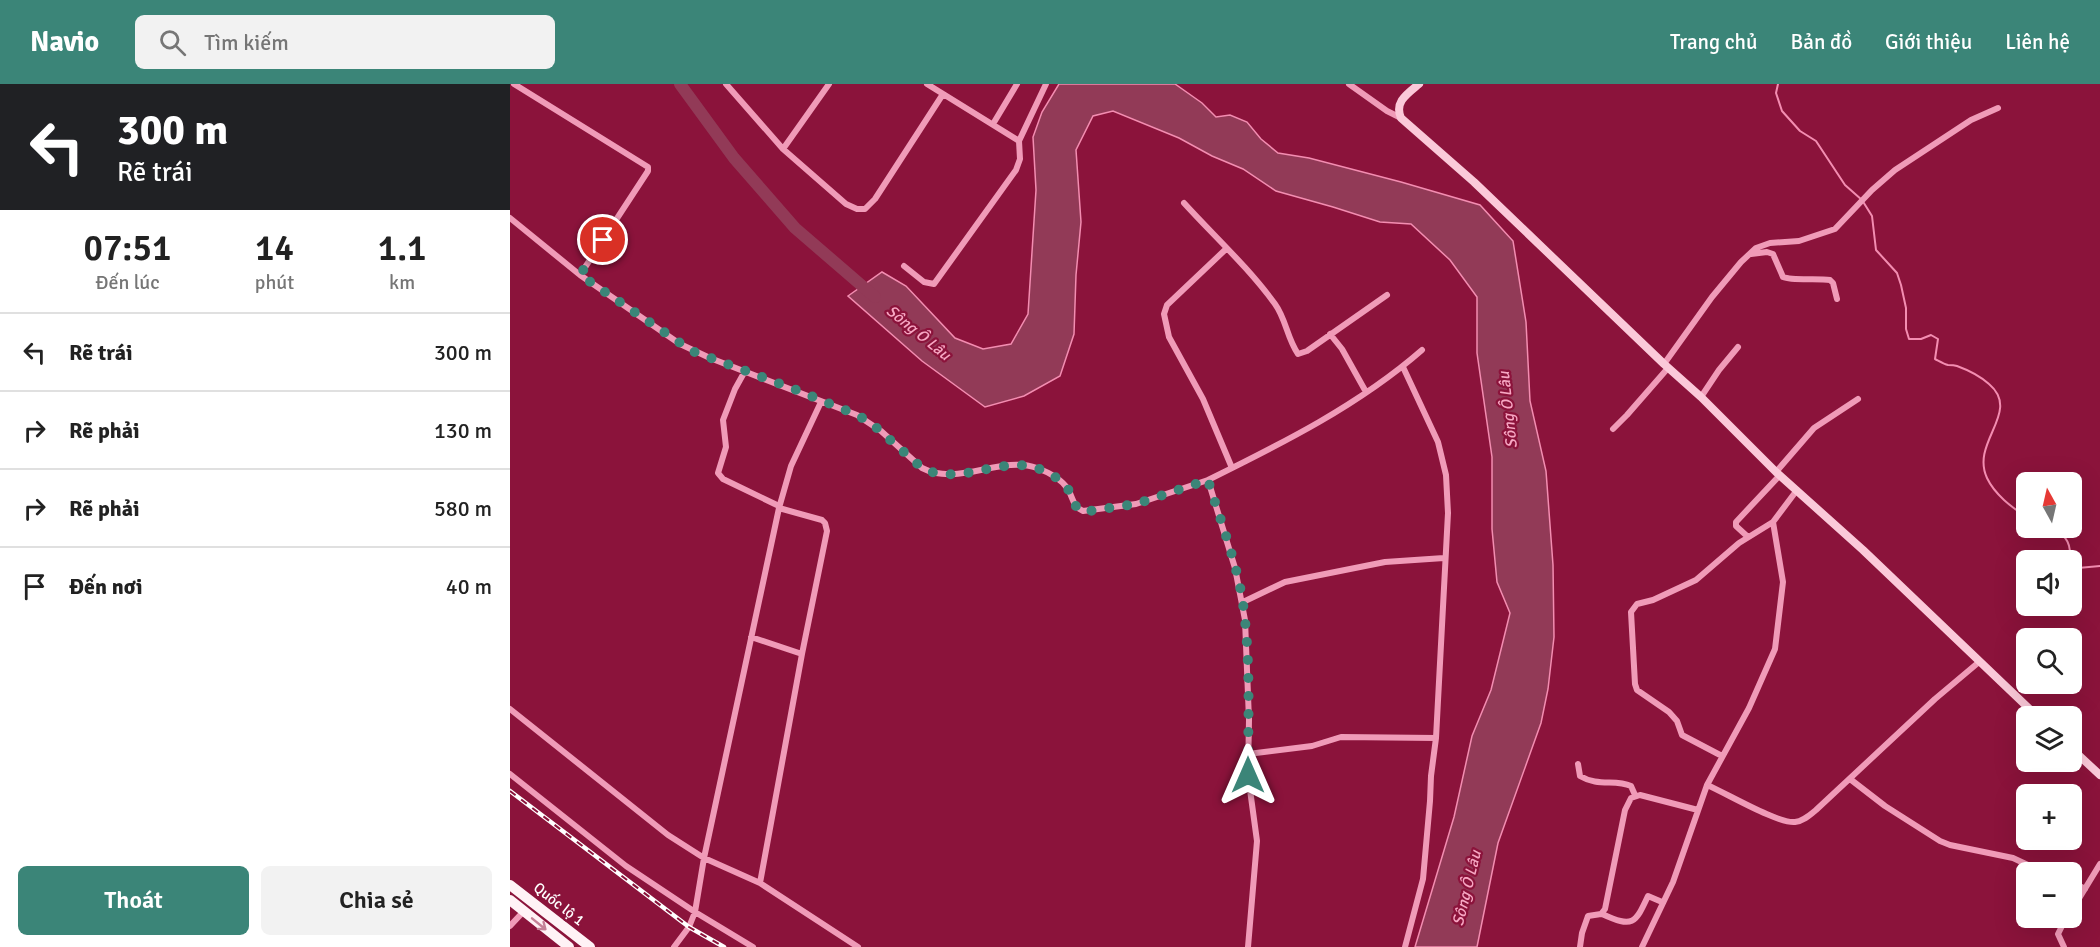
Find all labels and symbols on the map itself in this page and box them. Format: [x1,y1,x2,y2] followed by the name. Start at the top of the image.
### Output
[577,214,628,265] pin
[882,301,956,366] water label: Sông Ô Lâu
[1494,369,1522,449] water label: Sông Ô Lâu
[2016,472,2082,538] north arrow
[1216,743,1280,807] position arrow
[1448,847,1486,928] water label: Sông Ô Lâu
[530,879,588,929] street label: Quốc lộ 1
[531,917,547,930] one-way arrow

